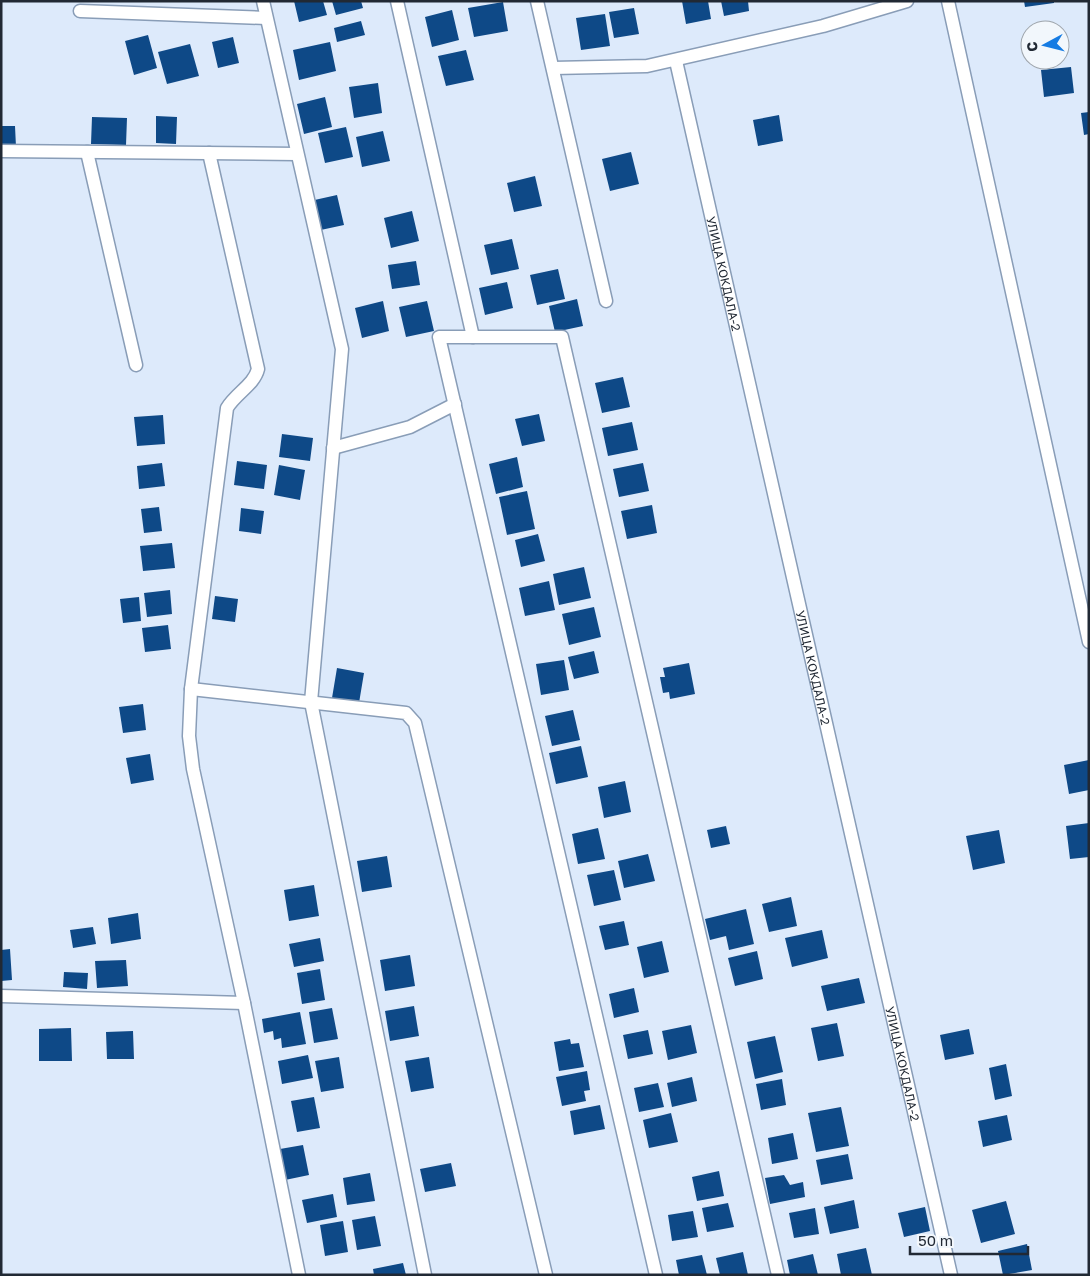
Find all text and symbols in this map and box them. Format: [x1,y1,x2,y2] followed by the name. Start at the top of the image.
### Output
[1020,20,1070,70] north arrow
[1023,41,1041,53] text: С
[704,215,744,332] street label: УЛИЦА КОКДАЛА-2
[793,609,834,726] street label: УЛИЦА КОКДАЛА-2
[883,1005,923,1122] street label: УЛИЦА КОКДАЛА-2
[910,1224,1028,1256] scale bar
[918,1231,953,1249] text: 50 m

